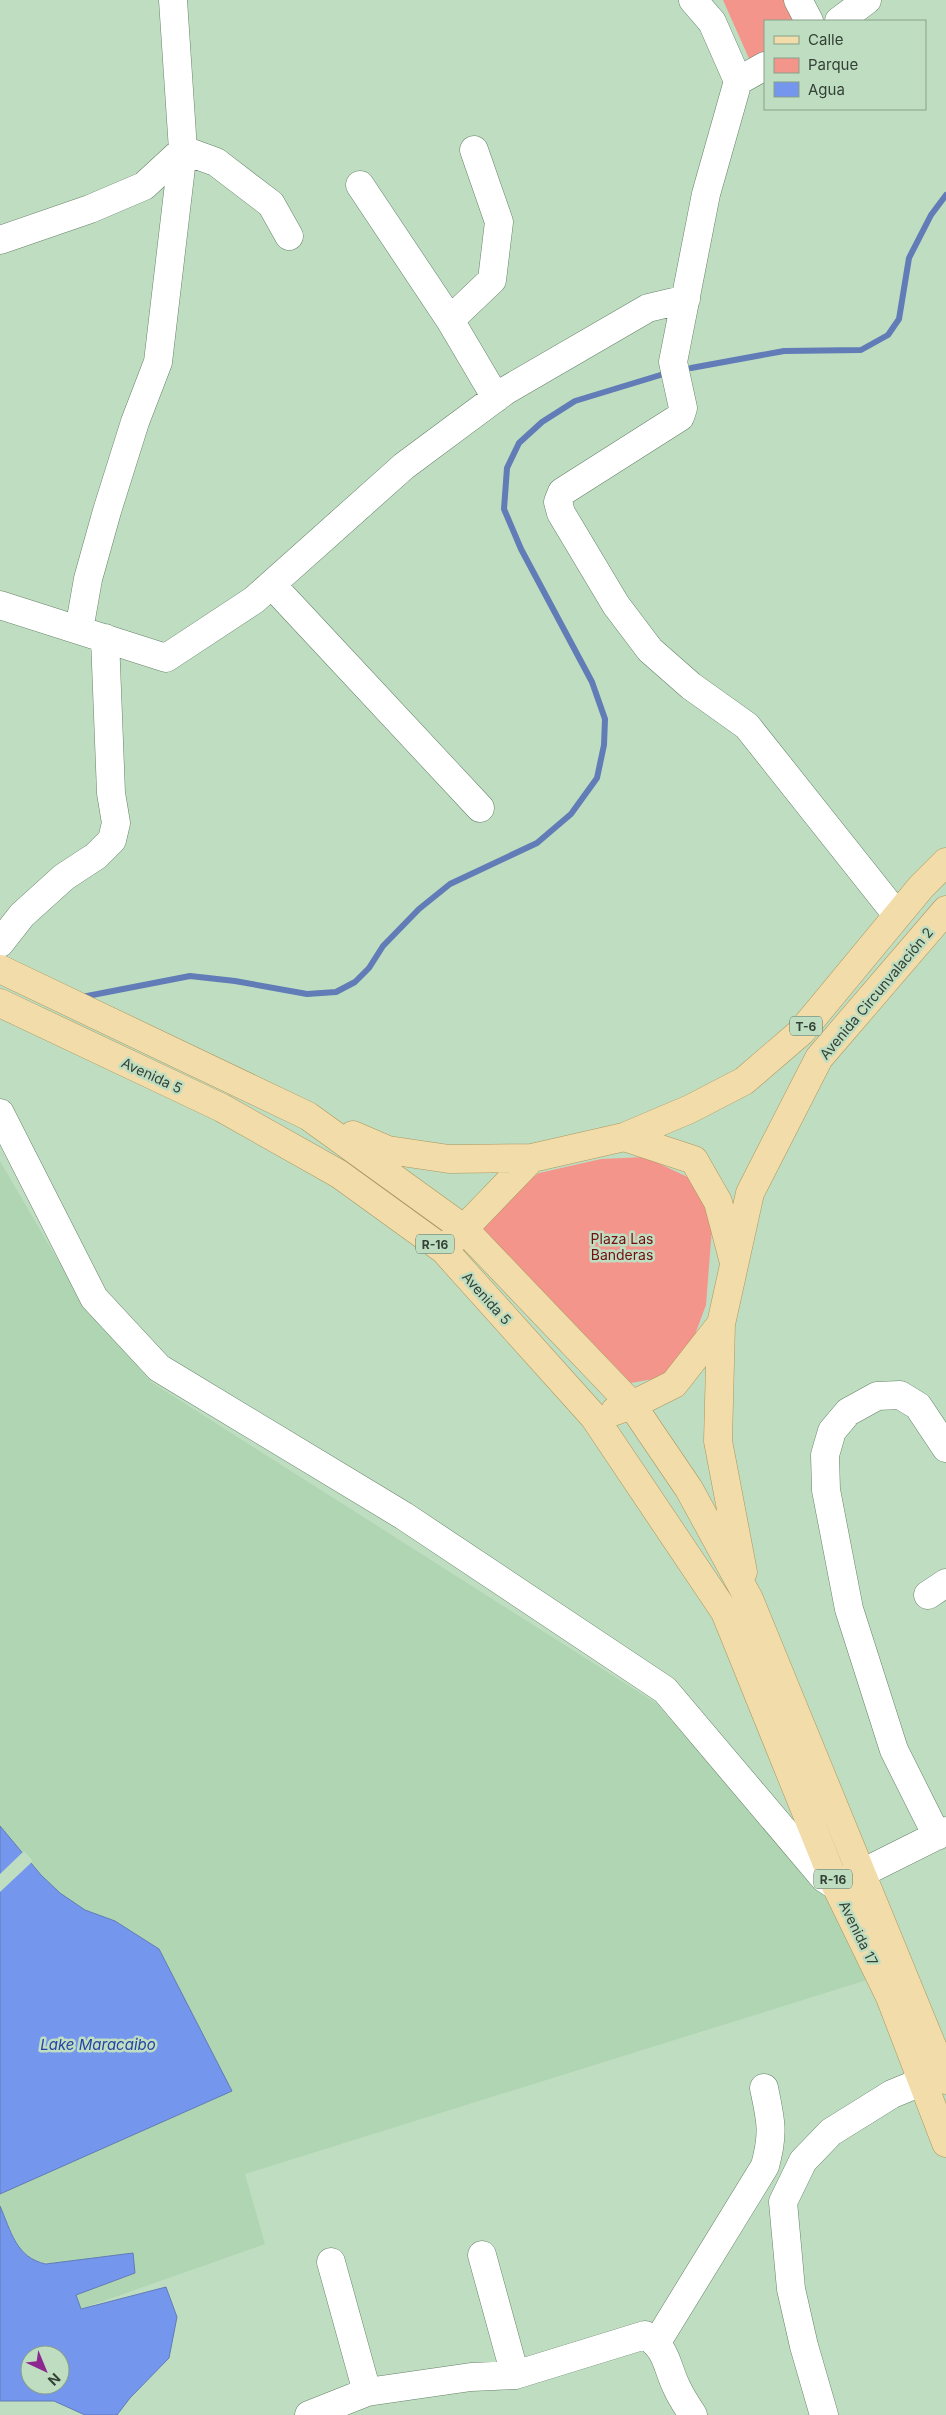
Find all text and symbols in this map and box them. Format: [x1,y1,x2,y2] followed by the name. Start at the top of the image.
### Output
[764,20,926,110] legend
[808,30,843,49] text: Calle
[808,55,858,74] text: Parque
[808,80,845,99] text: Agua
[816,924,936,1062] street label: Avenida Circunvalación 2
[790,1016,822,1036] road number: T-6
[119,1054,185,1096] street label: Avenida 5
[591,1230,653,1263] park label: Plaza Las Banderas
[416,1234,454,1254] road number: R-16
[459,1268,515,1328] street label: Avenida 5
[814,1870,852,1888] road number: R-16
[836,1898,882,1968] street label: Avenida 17
[40,2035,156,2054] water label: Lake Maracaibo
[20,2345,70,2395] north arrow
[45,2370,64,2390] text: N

